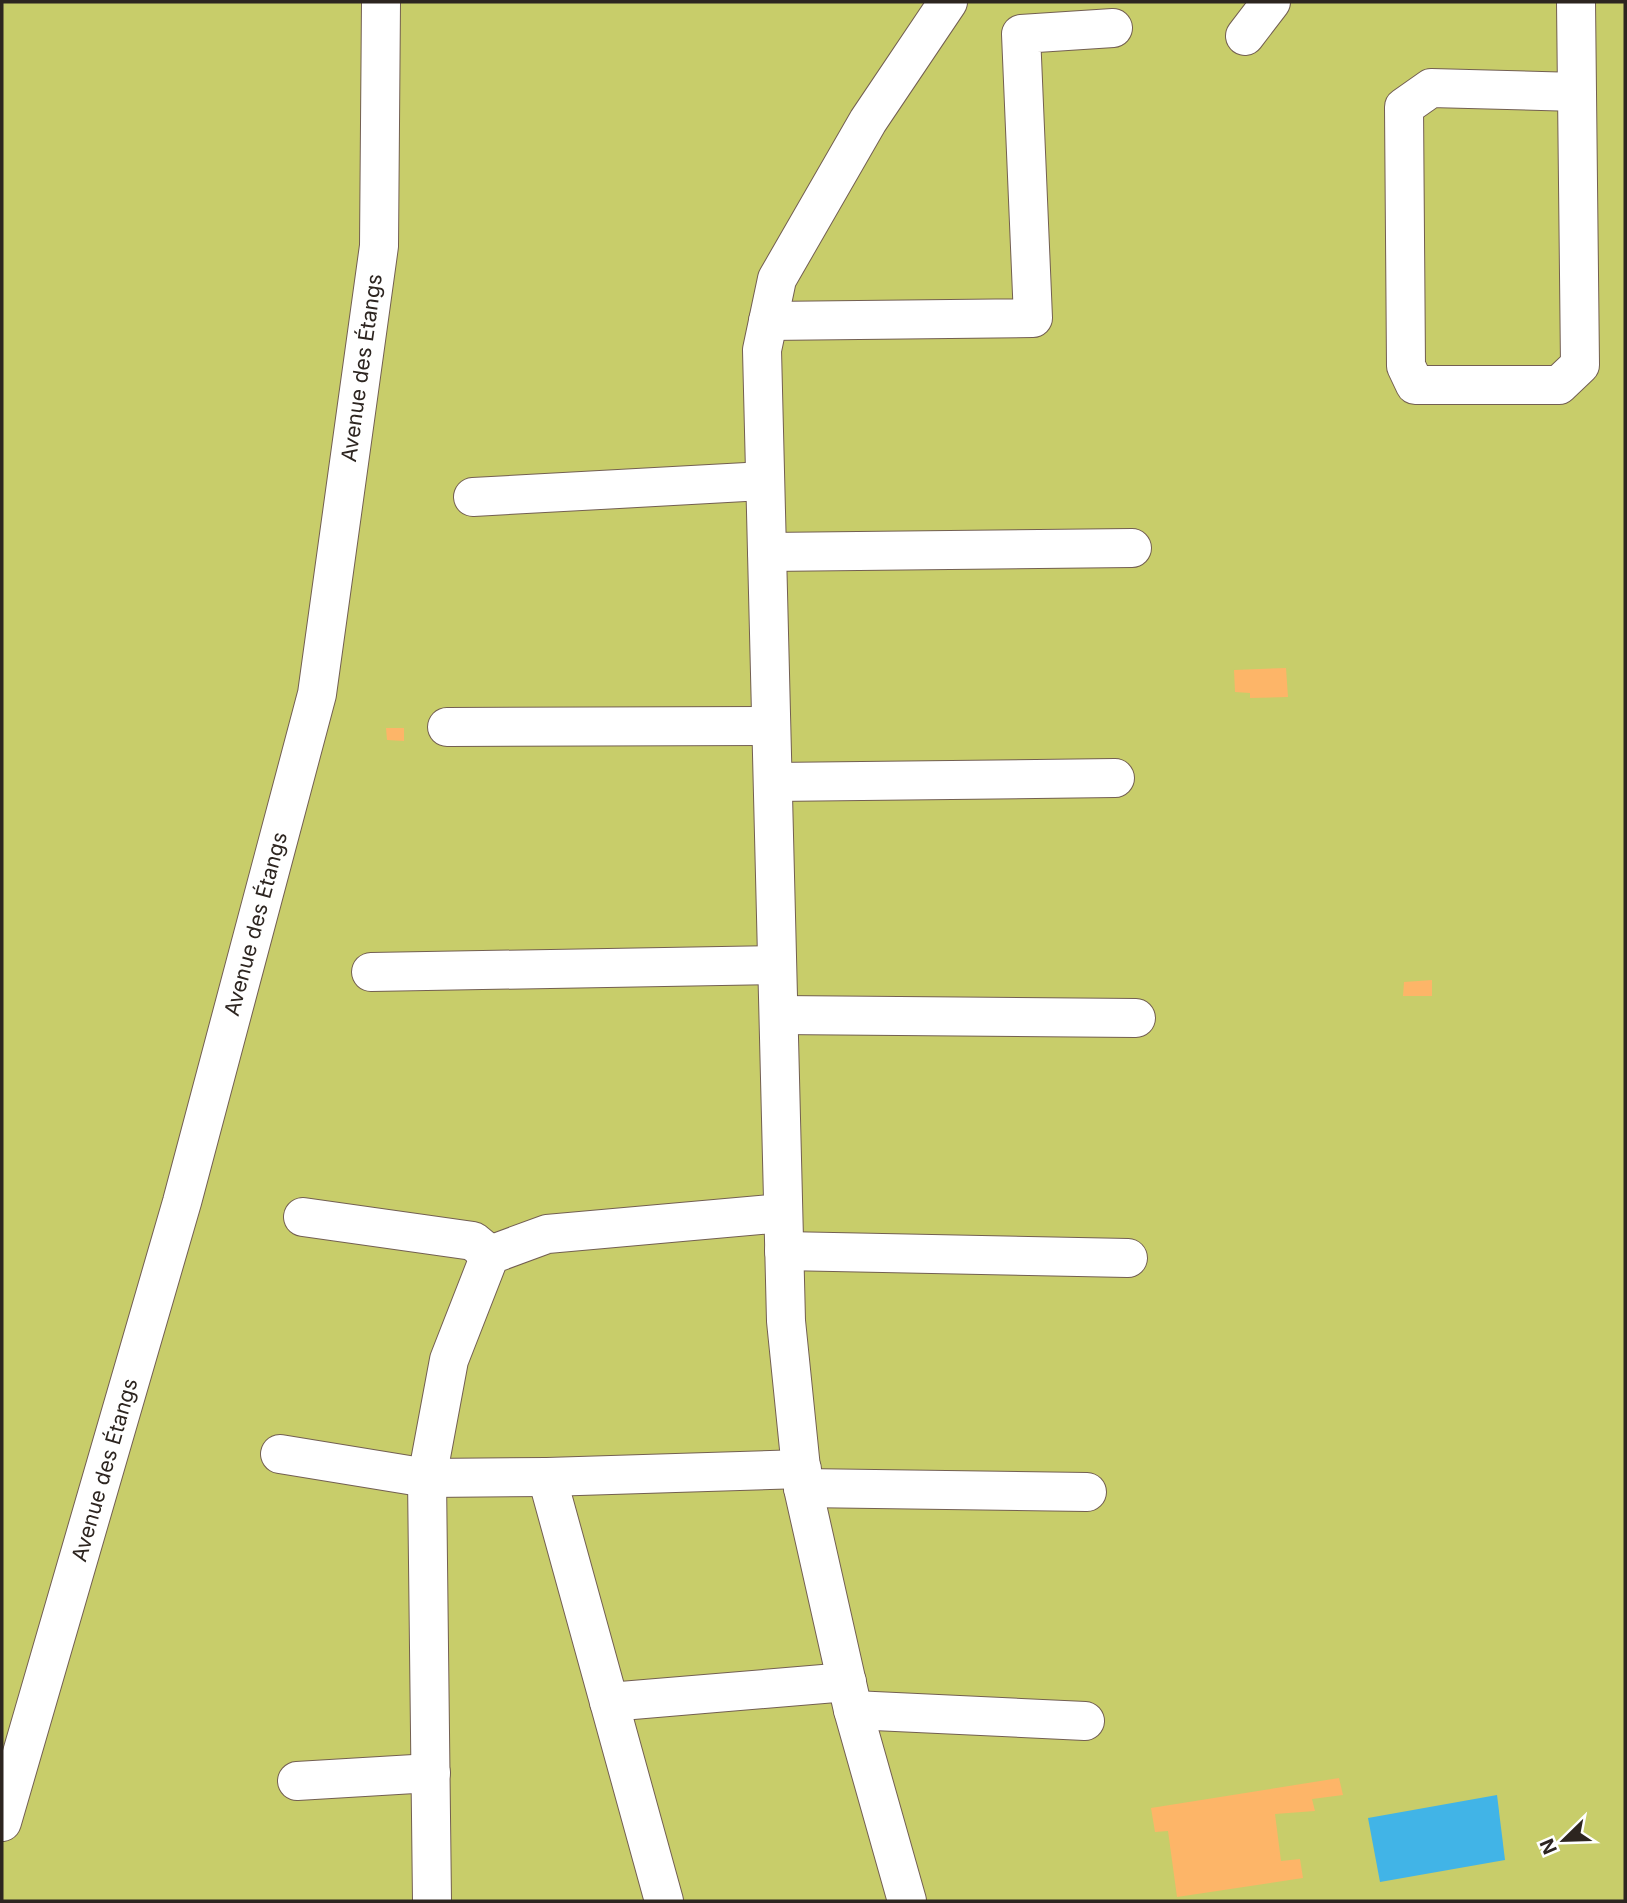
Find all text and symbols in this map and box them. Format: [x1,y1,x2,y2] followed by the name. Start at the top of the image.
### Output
[335,272,387,464] street label: Avenue des Étangs
[218,829,292,1019] street label: Avenue des Étangs
[65,1375,143,1564] street label: Avenue des Étangs
[1529,1805,1599,1875] north arrow
[1535,1835,1562,1858] text: N

